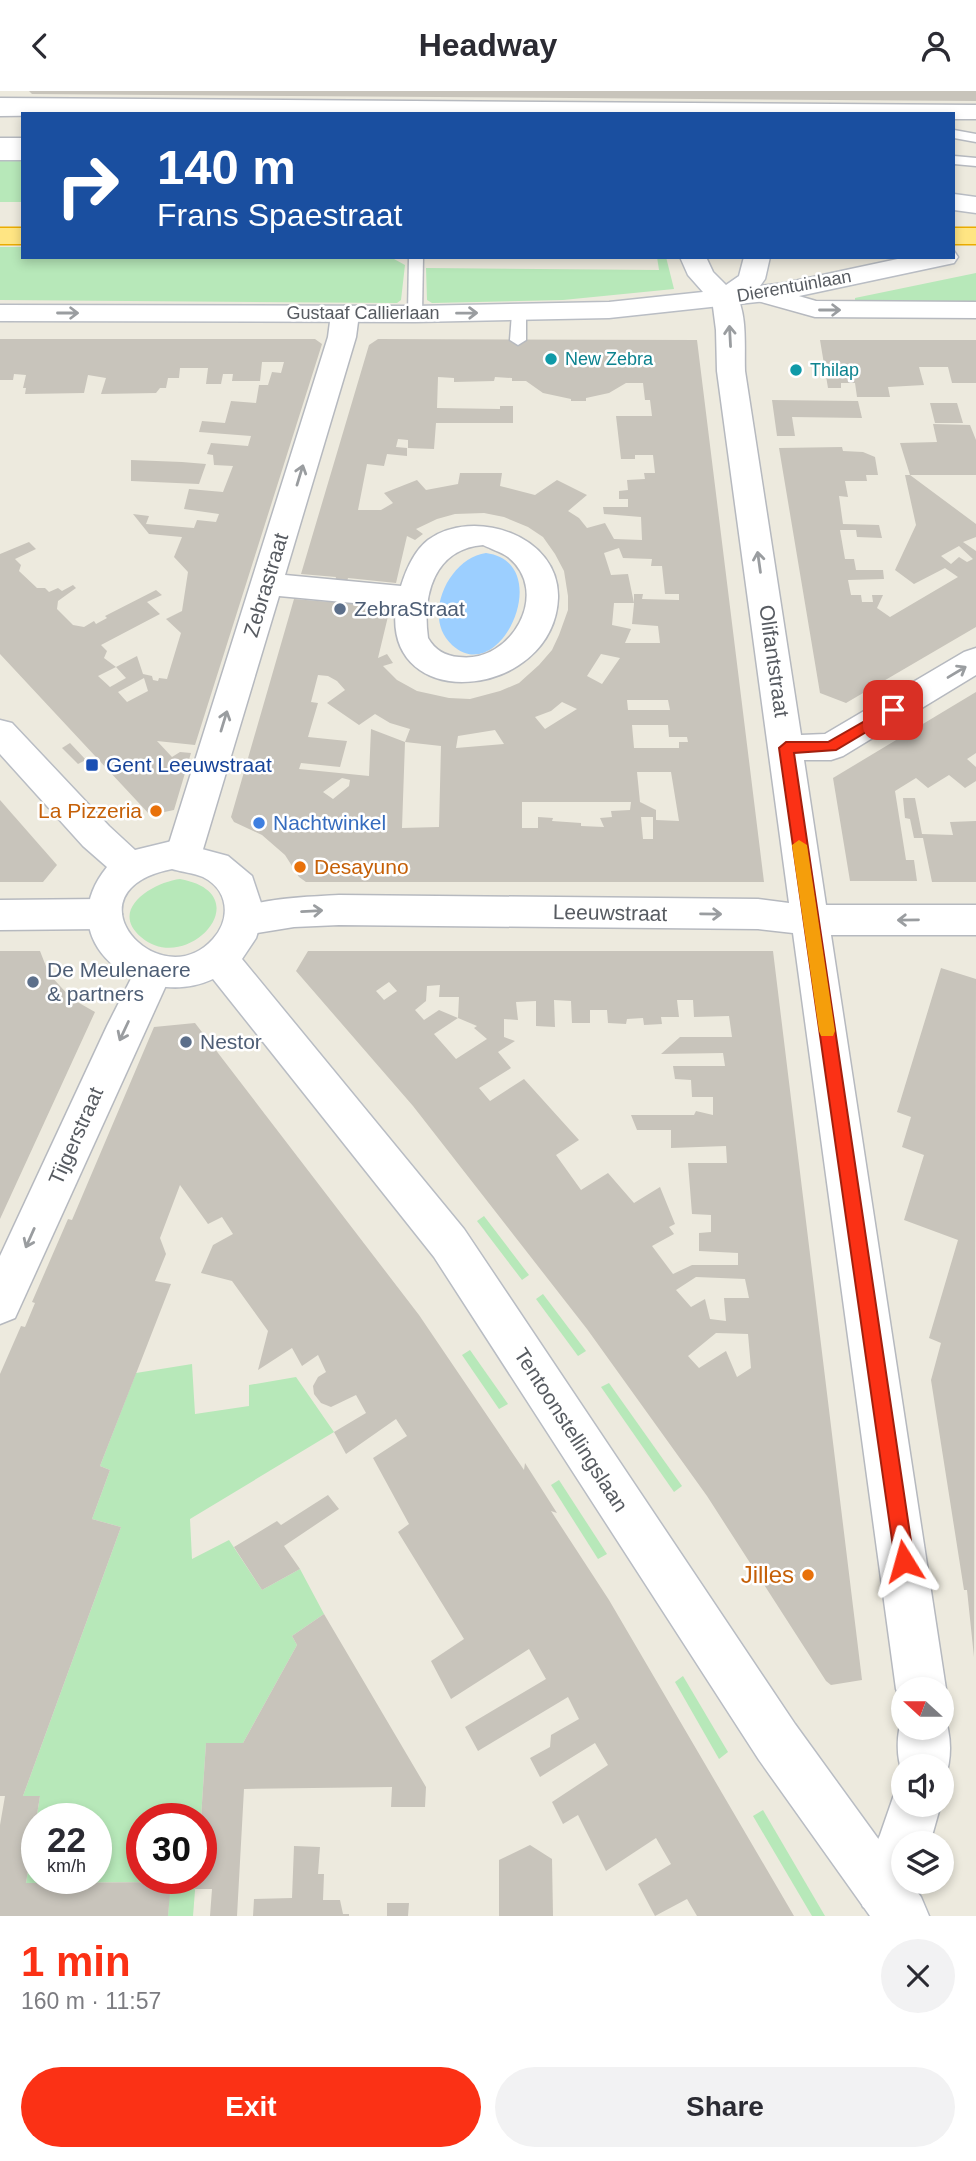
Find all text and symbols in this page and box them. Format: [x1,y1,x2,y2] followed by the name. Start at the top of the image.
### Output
[21,27,59,65] icon: back
[419,27,557,63] text: Headway
[917,27,955,65] icon: person
[42,140,133,231] icon: right
[157,140,296,194] text: 140 m
[157,197,402,233] text: Frans Spaestraat
[735,266,853,306] street label: Dierentuinlaan
[286,303,440,323] street label: Gustaaf Callierlaan
[818,303,841,317] one-way arrow
[56,306,79,320] one-way arrow
[455,306,478,320] one-way arrow
[723,325,736,348] one-way arrow
[565,349,654,369] place label: New Zebra
[543,351,559,367] marker: New Zebra
[810,360,859,380] place label: Thilap
[788,362,804,378] marker: Thilap
[294,464,307,486] one-way arrow
[239,530,292,640] street label: Zebrastraat
[752,551,765,573] one-way arrow
[354,597,465,620] place label: ZebraStraat
[332,601,348,617] marker: ZebraStraat
[755,603,794,719] street label: Olifantstraat
[946,664,966,678] one-way arrow
[863,680,923,740] pin
[874,691,912,729] icon: arrive
[219,710,231,732] one-way arrow
[106,753,272,776] place label: Gent Leeuwstraat
[84,757,100,773] marker: Gent Leeuwstraat
[38,799,142,822] place label: La Pizzeria
[148,803,164,819] marker: La Pizzeria
[273,811,386,834] place label: Nachtwinkel
[251,815,267,831] marker: Nachtwinkel
[314,855,409,878] place label: Desayuno
[292,859,308,875] marker: Desayuno
[553,900,668,925] street label: Leeuwstraat
[300,904,323,917] one-way arrow
[699,907,722,921] one-way arrow
[897,914,920,927] one-way arrow
[47,958,191,1005] place label: De Meulenaere & partners
[25,974,41,990] marker: De Meulenaere & partners
[117,1020,130,1041] one-way arrow
[200,1030,262,1053] place label: Nestor
[178,1034,194,1050] marker: Nestor
[44,1083,107,1188] street label: Tijgerstraat
[23,1227,36,1248] one-way arrow
[510,1344,633,1516] street label: Tentoonstellingslaan
[867,1524,941,1598] position arrow
[741,1561,794,1588] place label: Jilles
[800,1567,816,1583] marker: Jilles
[891,1677,954,1739] north arrow
[891,1677,954,1894] map controls
[891,1754,954,1817] button: sound
[126,1803,217,1894] speed limit sign: 30
[47,1820,86,1859] text: 22
[891,1831,954,1894] button: layers
[47,1856,86,1876] text: km/h
[21,1938,131,1985] text: 1 min
[881,1939,955,2013] button: close
[21,1988,161,2014] text: 160 m · 11:57
[21,2067,481,2147] button: Exit
[495,2067,955,2147] button: Share

